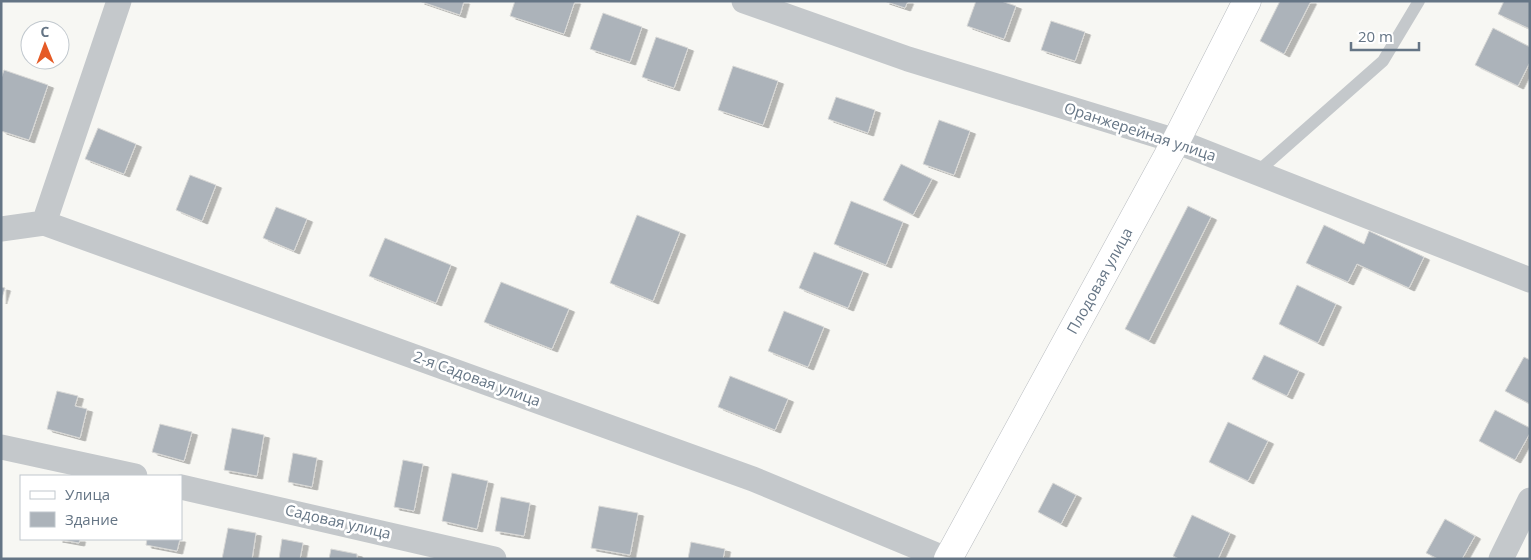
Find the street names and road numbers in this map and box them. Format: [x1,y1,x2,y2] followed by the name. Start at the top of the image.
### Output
[1062,97,1219,165] street label: Оранжерейная улица
[1062,224,1137,337] street label: Плодовая улица
[411,346,544,410] street label: 2-я Садовая улица
[283,499,393,543] street label: Садовая улица

